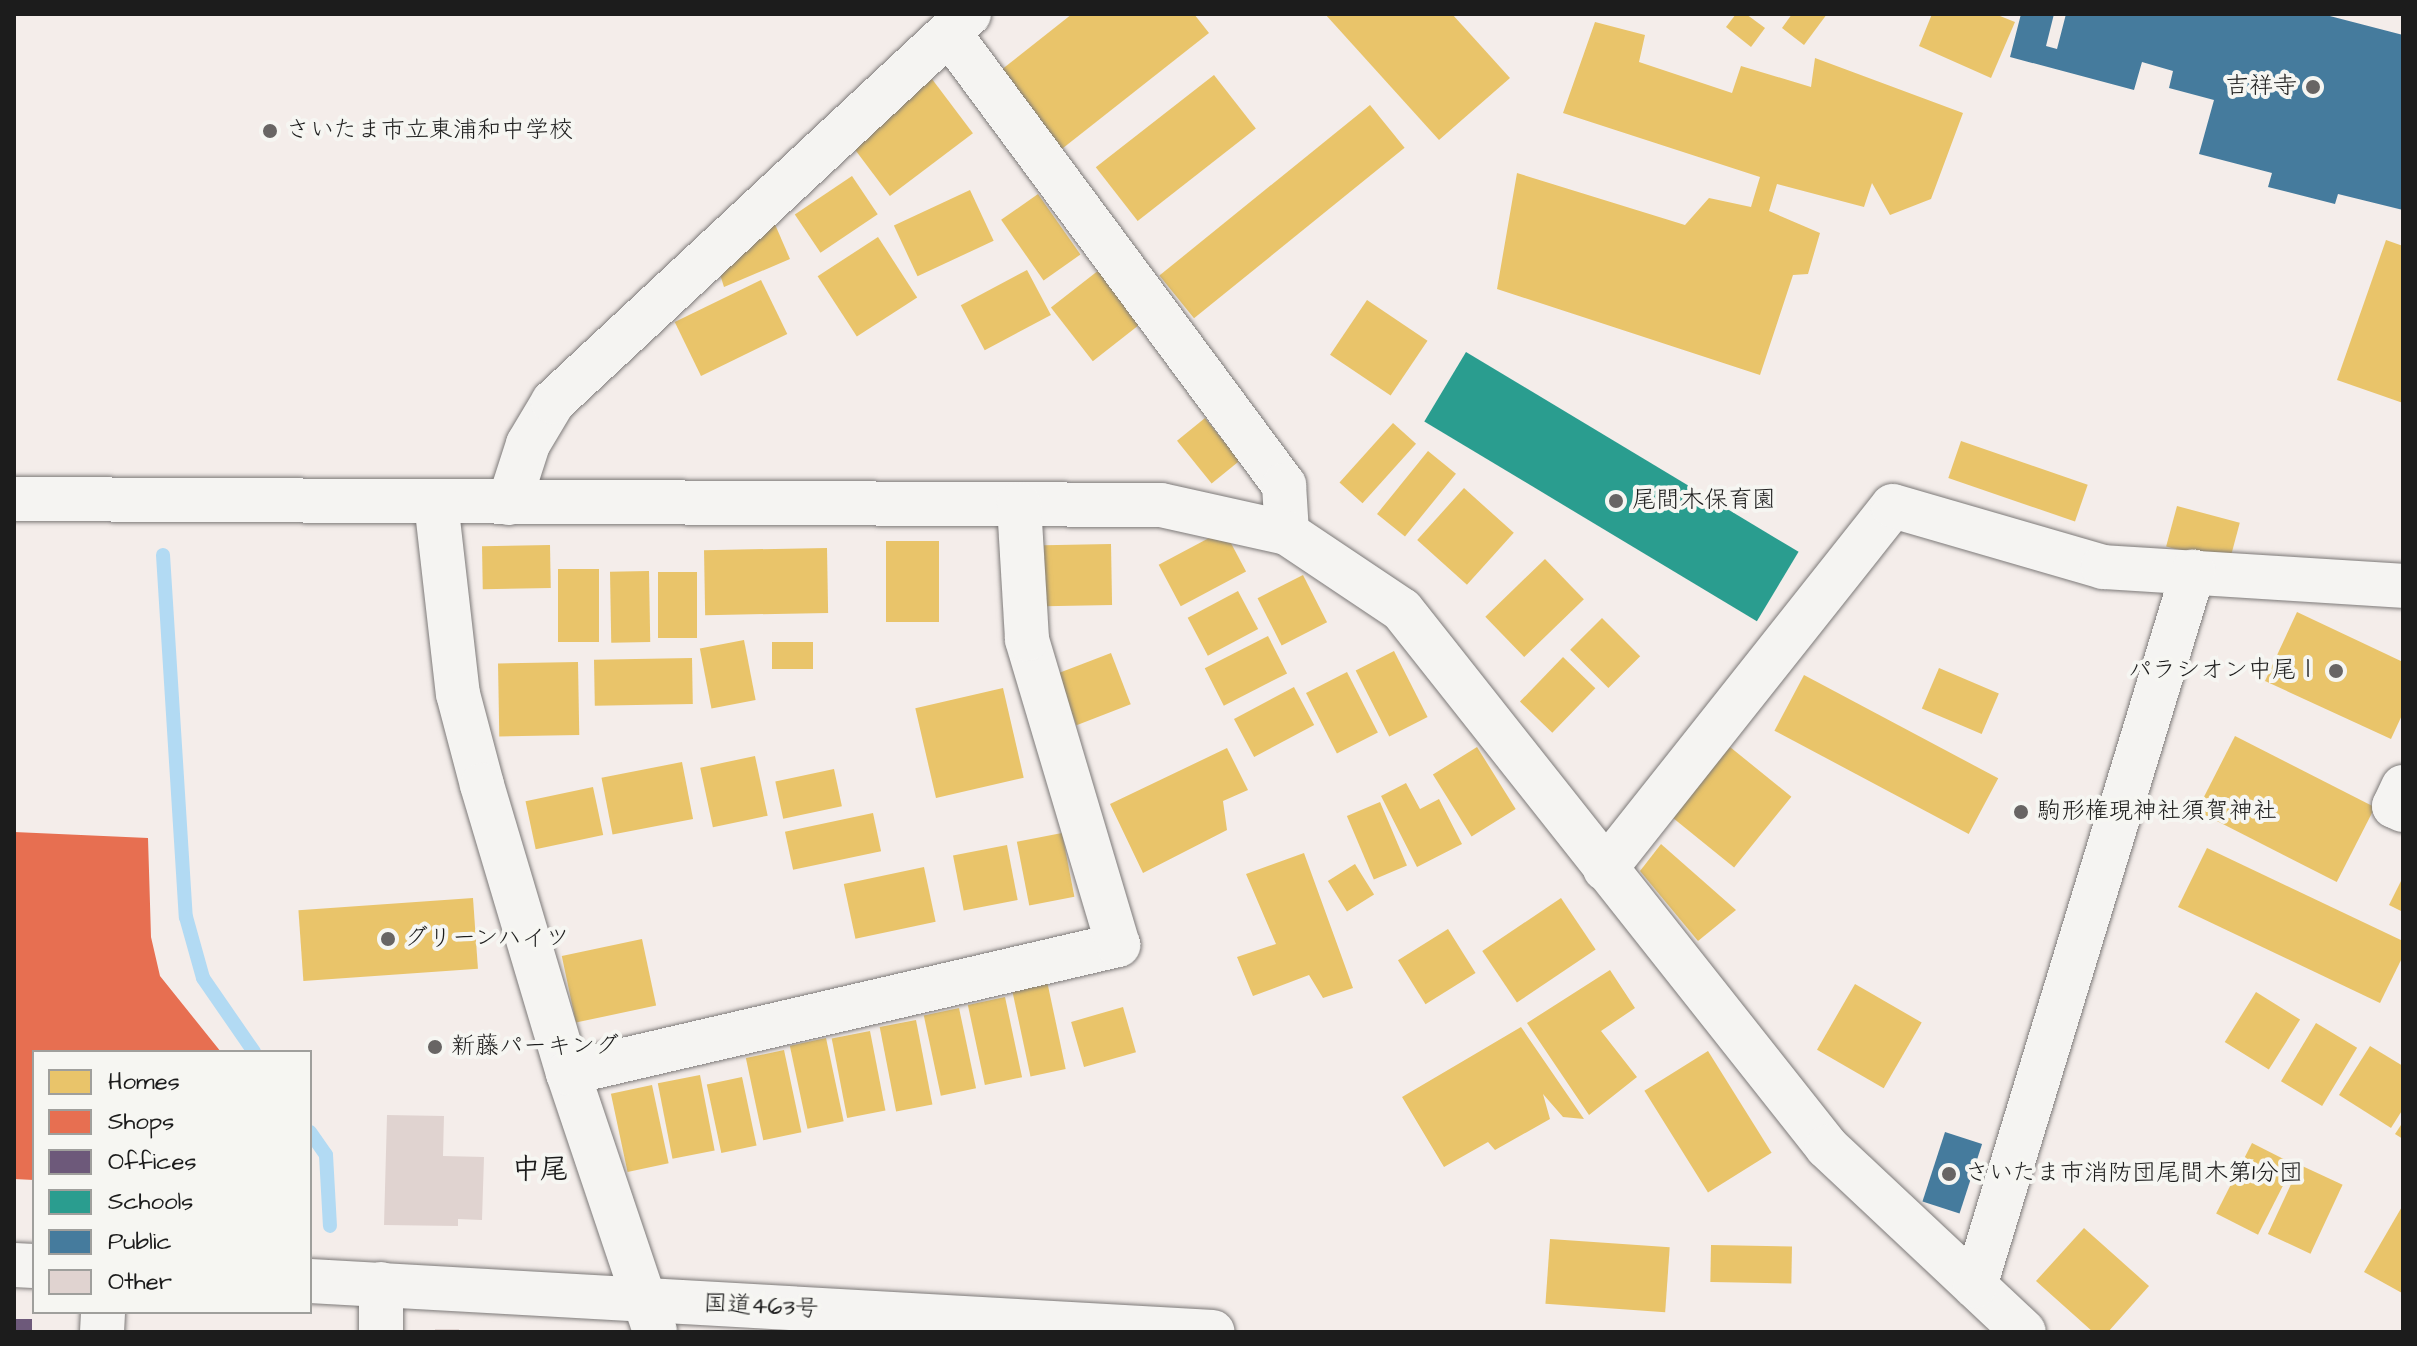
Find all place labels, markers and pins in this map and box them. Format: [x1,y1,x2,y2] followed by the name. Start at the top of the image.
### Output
[2225,73,2297,101] place label: 吉祥寺
[2304,78,2322,96] marker: 吉祥寺
[286,117,574,145] place label: さいたま市立東浦和中学校
[261,122,279,140] marker: さいたま市立東浦和中学校
[1632,487,1776,515] place label: 尾間木保育園
[1607,492,1625,510] marker: 尾間木保育園
[2128,657,2320,685] place label: パラシオン中尾Ⅰ
[2327,662,2345,680] marker: パラシオン中尾Ⅰ
[2037,798,2277,826] place label: 駒形権現神社須賀神社
[2012,803,2030,821] marker: 駒形権現神社須賀神社
[404,925,572,953] place label: グリーンハイツ
[379,930,397,948] marker: グリーンハイツ
[451,1033,619,1061] place label: 新藤パーキング
[426,1038,444,1056] marker: 新藤パーキング
[1965,1160,2304,1188] place label: さいたま市消防団尾間木第1分団
[1940,1165,1958,1183] marker: さいたま市消防団尾間木第1分団

